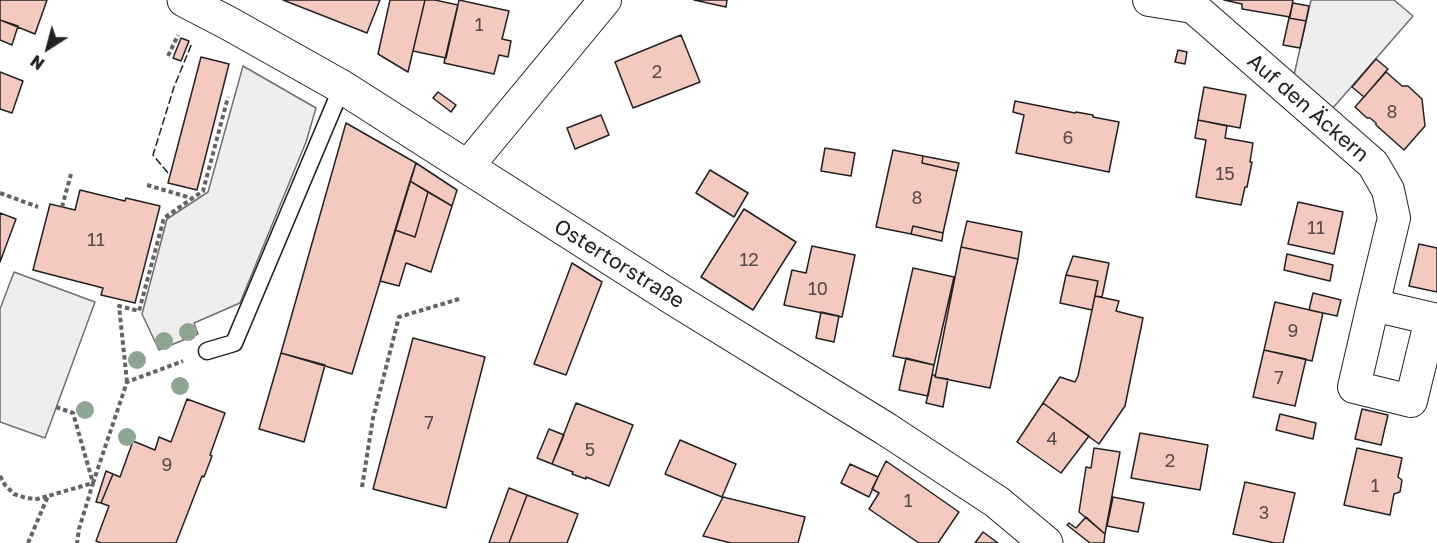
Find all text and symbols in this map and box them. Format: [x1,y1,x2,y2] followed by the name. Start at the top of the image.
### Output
[475,14,483,36] house number: 1
[18,18,78,78] north arrow
[1242,48,1374,168] street label: Auf den Äckern
[27,51,48,74] text: N
[652,61,662,83] house number: 2
[1387,101,1397,123] house number: 8
[1063,127,1073,149] house number: 6
[1215,163,1235,185] house number: 15
[912,187,922,209] house number: 8
[549,214,689,314] street label: Ostertorstraße
[1307,217,1325,239] house number: 11
[87,229,105,251] house number: 11
[739,249,759,271] house number: 12
[808,278,828,300] house number: 10
[1288,320,1298,342] house number: 9
[1274,367,1284,389] house number: 7
[424,412,434,434] house number: 7
[1047,428,1057,450] house number: 4
[585,439,595,461] house number: 5
[1165,450,1175,472] house number: 2
[162,454,172,476] house number: 9
[1371,475,1379,497] house number: 1
[904,490,912,512] house number: 1
[1259,502,1269,524] house number: 3

